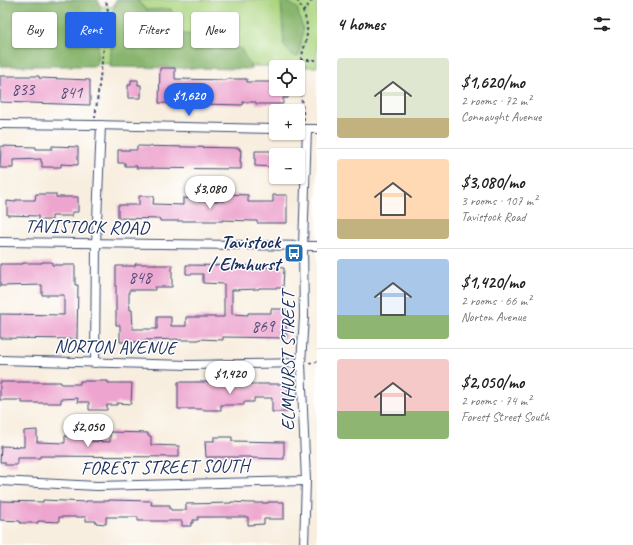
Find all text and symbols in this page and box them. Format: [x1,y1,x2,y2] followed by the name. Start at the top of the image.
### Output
[12,12,57,48] chip: Buy
[65,12,116,48] chip: Rent
[124,12,183,48] chip: Filters
[191,12,239,48] chip: New
[591,13,613,35] icon: filters
[337,14,385,35] text: 4 homes
[269,60,305,184] map controls
[269,60,305,96] button: locate
[461,72,525,93] text: $1,620/mo
[369,74,417,122] icon: home
[12,79,36,100] house number: 833
[60,82,84,103] house number: 841
[156,83,222,117] pin: $1,620
[173,88,205,104] text: $1,620
[461,93,531,109] text: 2 rooms · 72 m²
[269,104,305,140] button: +
[461,109,541,125] text: Connaught Avenue
[269,148,305,184] button: −
[461,172,524,193] text: $3,080/mo
[369,175,417,223] icon: home
[177,176,243,210] pin: $3,080
[194,181,226,197] text: $3,080
[461,193,537,209] text: 3 rooms · 107 m²
[461,209,526,225] text: Tavistock Road
[25,214,151,240] street label: TAVISTOCK ROAD
[208,230,283,276] place label: Tavistock / Elmhurst
[283,242,305,264] bus stop icon: Tavistock / Elmhurst
[129,267,154,288] house number: 848
[461,272,524,293] text: $1,420/mo
[369,275,417,323] icon: home
[276,287,300,431] street label: ELMHURST STREET
[461,293,531,309] text: 2 rooms · 66 m²
[461,309,526,325] text: Norton Avenue
[252,316,276,337] house number: 869
[54,334,179,360] street label: NORTON AVENUE
[197,361,263,395] pin: $1,420
[214,366,246,382] text: $1,420
[461,372,524,393] text: $2,050/mo
[369,375,417,423] icon: home
[461,393,531,409] text: 2 rooms · 74 m²
[461,409,549,425] text: Forest Street South
[55,414,121,448] pin: $2,050
[72,419,104,435] text: $2,050
[81,453,253,480] street label: FOREST STREET SOUTH

